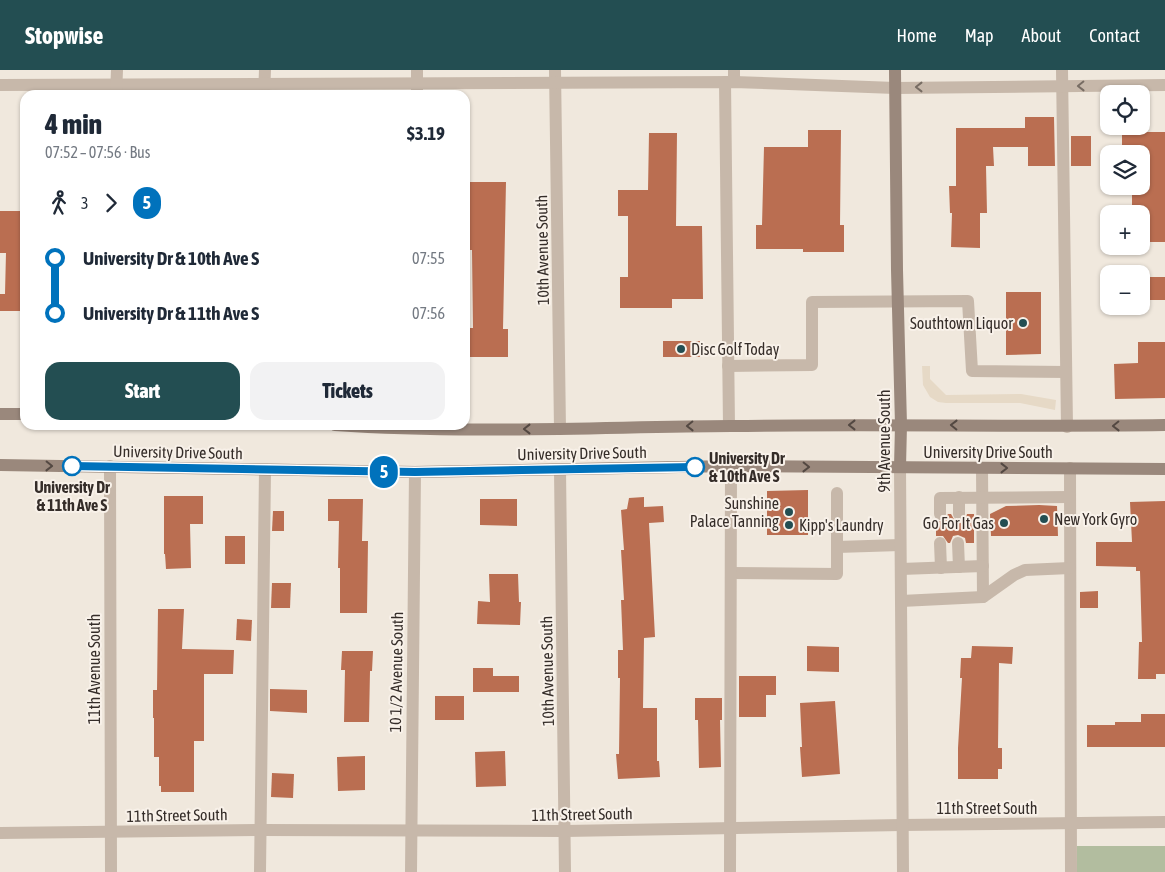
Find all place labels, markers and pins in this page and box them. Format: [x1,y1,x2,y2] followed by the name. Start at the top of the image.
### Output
[910,314,1013,333] place label: Southtown Liquor
[1017,317,1029,329] marker: Southtown Liquor
[691,340,780,359] place label: Disc Golf Today
[675,343,687,355] marker: Disc Golf Today
[709,449,785,485] place label: University Dr & 10th Ave S
[62,456,82,476] marker: University Dr & 11th Ave S
[685,457,705,477] marker: University Dr & 10th Ave S
[34,478,110,514] place label: University Dr & 11th Ave S
[690,494,779,531] place label: Sunshine Palace Tanning
[783,506,795,518] marker: Sunshine Palace Tanning
[1054,510,1137,529] place label: New York Gyro
[1038,513,1050,525] marker: New York Gyro
[923,514,994,532] place label: Go For It Gas
[799,516,884,535] place label: Kipp's Laundry
[998,517,1010,529] marker: Go For It Gas
[783,519,795,531] marker: Kipp's Laundry

